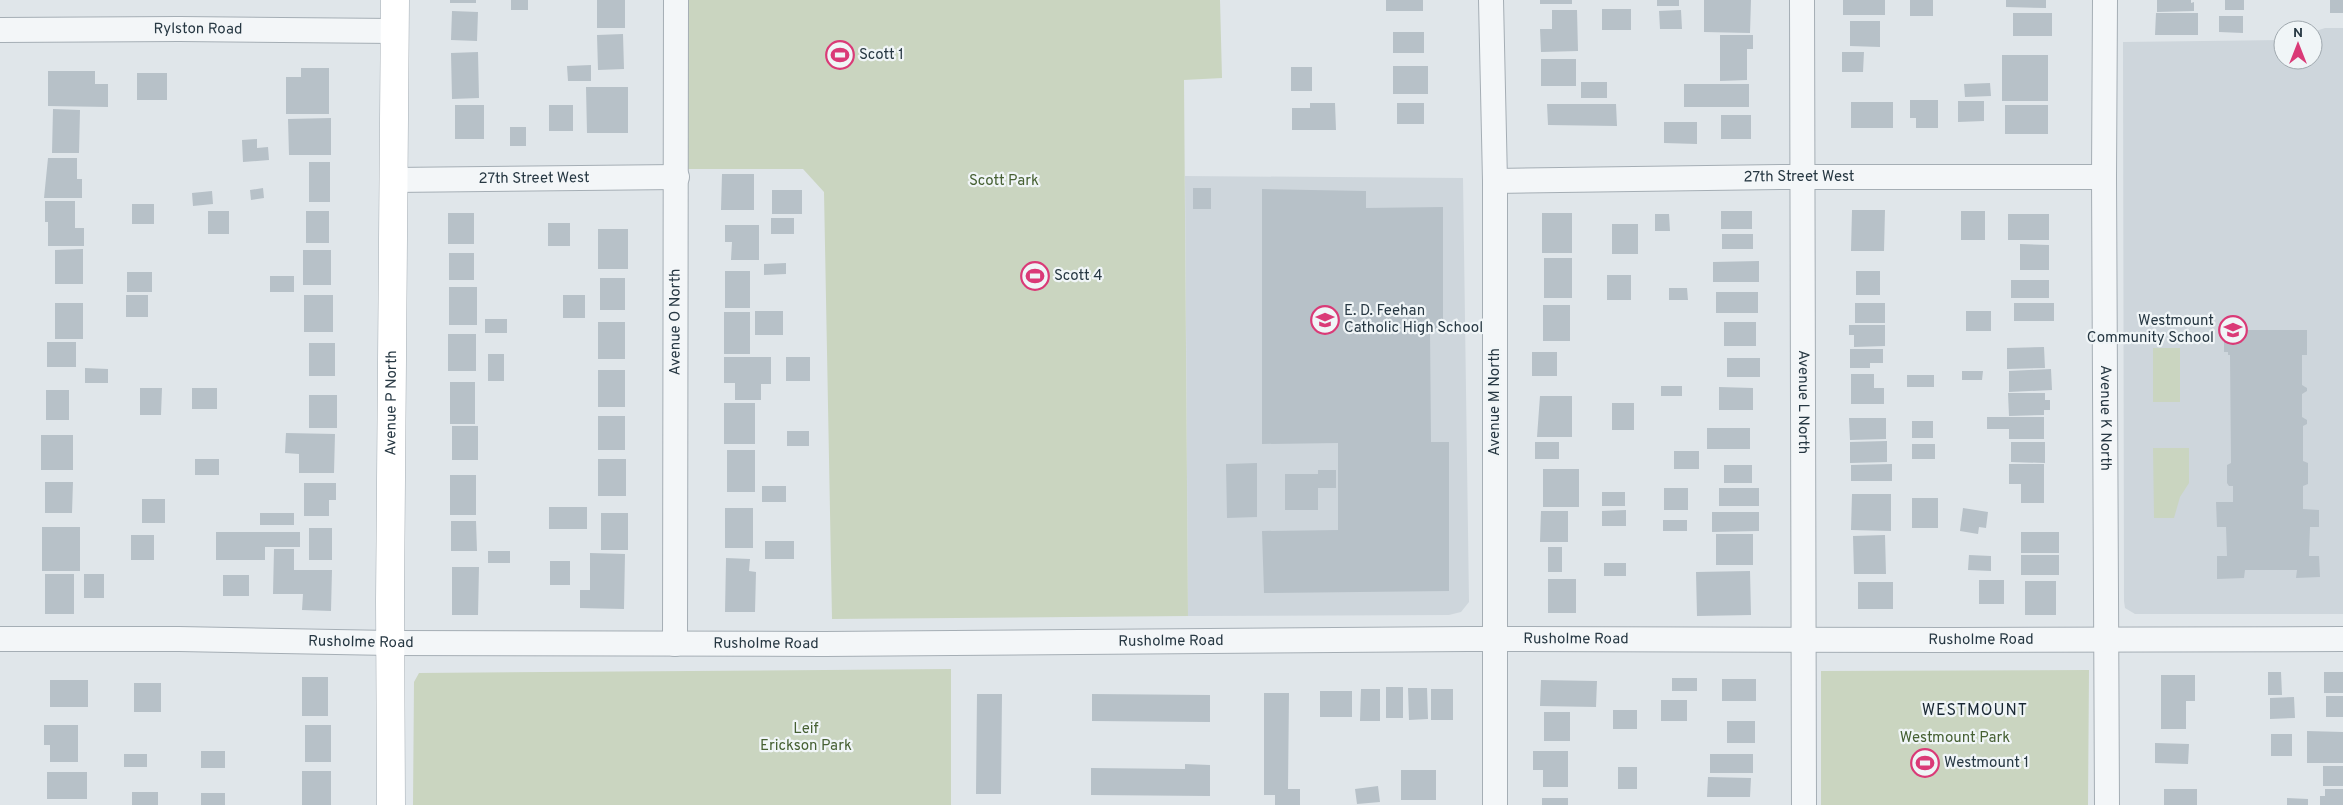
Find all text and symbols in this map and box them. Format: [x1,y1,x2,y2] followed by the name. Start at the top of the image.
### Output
[153,19,243,39] street label: Rylston Road
[2273,20,2323,70] north arrow
[2293,25,2303,42] text: N
[825,40,855,70] sports icon: Scott 1
[859,46,904,65] place label: Scott 1
[478,168,590,189] street label: 27th Street West
[1743,168,1855,187] street label: 27th Street West
[969,172,1039,191] park label: Scott Park
[1020,261,1050,291] sports icon: Scott 4
[1054,267,1103,286] place label: Scott 4
[666,268,685,376] street label: Avenue O North
[1344,302,1483,338] place label: E. D. Feehan Catholic High School
[1310,305,1340,335] school or university icon: E. D. Feehan Catholic High School
[2087,312,2214,348] place label: Westmount Community School
[2218,315,2248,345] school or university icon: Westmount Community School
[1486,348,1505,456] street label: Avenue M North
[382,350,402,456] street label: Avenue P North
[1793,350,1813,454] street label: Avenue L North
[2095,365,2115,471] street label: Avenue K North
[1523,630,1629,649] street label: Rusholme Road
[1928,630,2034,650] street label: Rusholme Road
[1118,631,1224,651] street label: Rusholme Road
[308,632,414,653] street label: Rusholme Road
[713,634,819,653] street label: Rusholme Road
[1922,701,2028,721] district label: WESTMOUNT
[760,720,852,756] park label: Leif Erickson Park
[1900,729,2010,748] park label: Westmount Park
[1910,748,1940,778] sports icon: Westmount 1
[1944,754,2029,773] place label: Westmount 1

